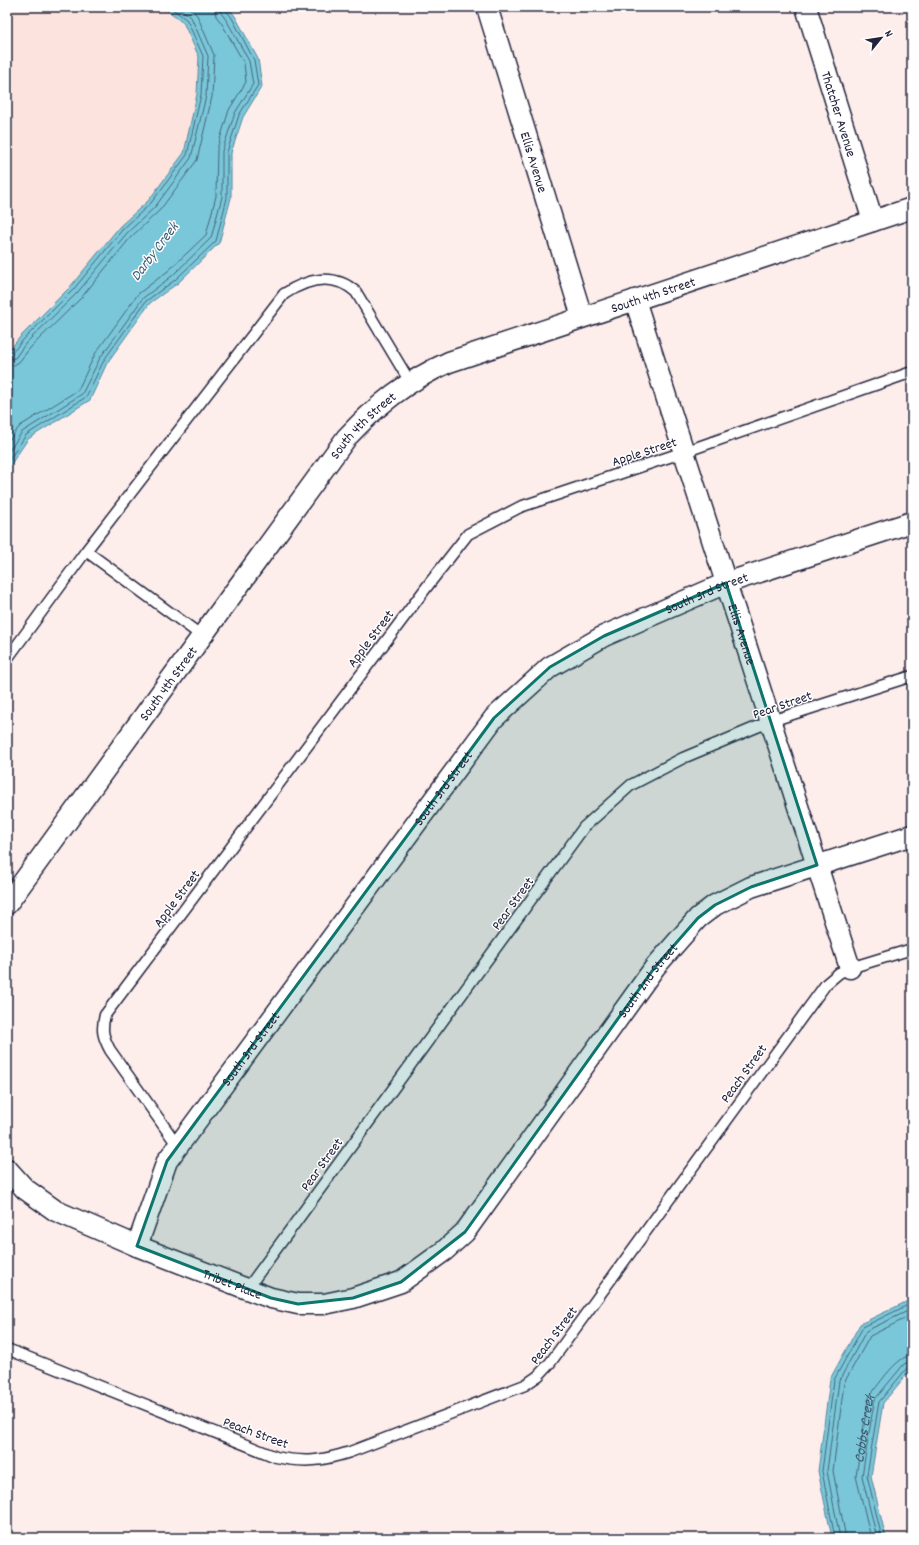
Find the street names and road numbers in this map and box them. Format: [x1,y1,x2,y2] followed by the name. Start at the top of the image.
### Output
[815,69,860,160] street label: Thatcher Avenue
[514,129,551,196] street label: Ellis Avenue
[609,273,698,319] street label: South 4th Street
[326,388,401,464] street label: South 4th Street
[610,433,680,473] street label: Apple Street
[662,568,751,620] street label: South 3rd Street
[721,602,760,668] street label: Ellis Avenue
[343,606,400,672] street label: Apple Street
[135,643,203,726] street label: South 4th Street
[750,686,815,725] street label: Pear Street
[410,747,478,831] street label: South 3rd Street
[149,866,206,932] street label: Apple Street
[487,873,540,935] street label: Pear Street
[614,939,684,1023] street label: South 2nd Street
[217,1008,286,1091] street label: South 3rd Street
[716,1041,773,1108] street label: Peach Street
[296,1134,349,1196] street label: Pear Street
[199,1265,265,1306] street label: Tribet Place
[526,1303,583,1370] street label: Peach Street
[220,1413,291,1455] street label: Peach Street

